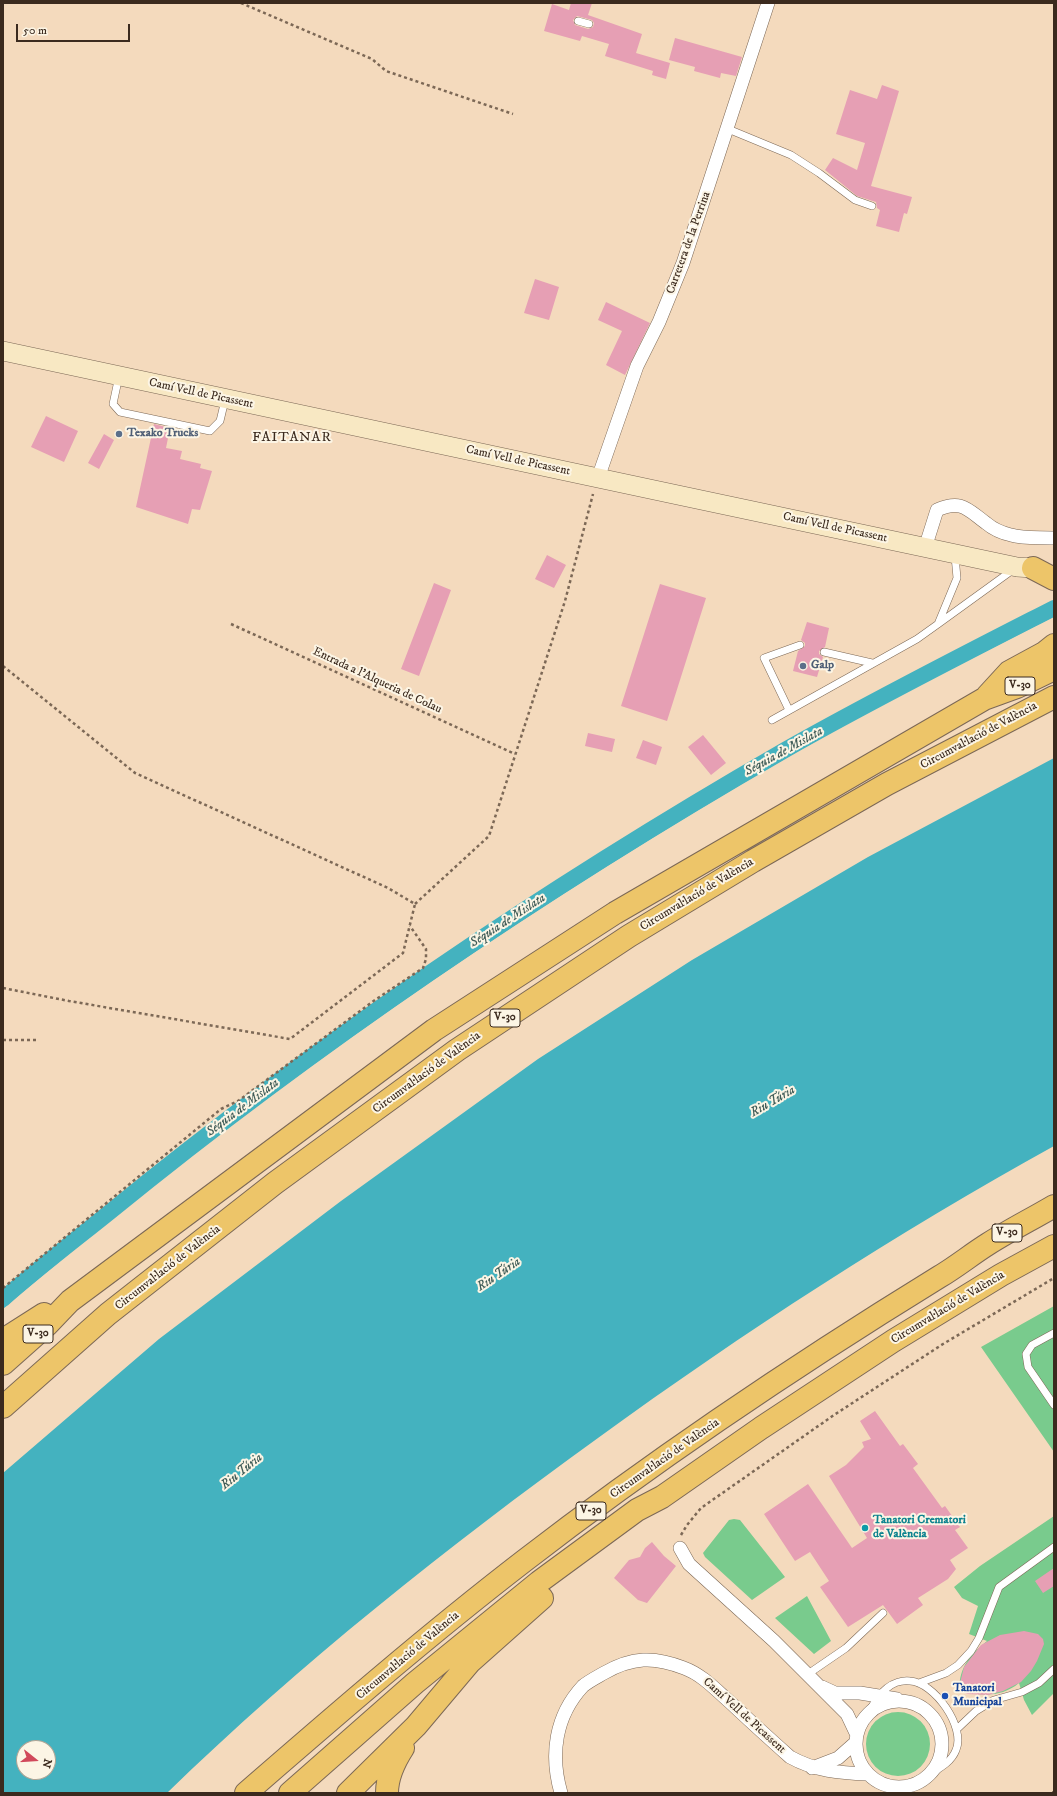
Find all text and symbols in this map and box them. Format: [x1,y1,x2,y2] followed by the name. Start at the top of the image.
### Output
[18,16,132,42] scale bar
[23,23,47,38] text: 50 m
[664,190,714,296] street label: Carretera de la Perrina
[147,376,255,412] street label: Camí Vell de Picassent
[127,427,198,441] place label: Texako Trucks
[114,429,124,439] marker: Texako Trucks
[252,430,332,446] district label: FAITANAR
[464,443,572,479] street label: Camí Vell de Picassent
[781,510,889,546] street label: Camí Vell de Picassent
[310,645,444,717] street label: Entrada a l'Alqueria de Colau
[811,659,834,673] place label: Galp
[798,661,808,671] marker: Galp
[1005,677,1035,695] road number: V-30
[918,699,1040,773] street label: Circumval·lació de València
[742,724,826,780] water label: Séquia de Mislata
[638,855,756,935] street label: Circumval·lació de València
[467,891,549,951] water label: Séquia de Mislata
[490,1009,520,1027] road number: V-30
[370,1029,484,1117] street label: Circumval·lació de València
[204,1076,282,1140] water label: Séquia de Mislata
[748,1083,798,1121] water label: Riu Túria
[112,1222,224,1314] street label: Circumval·lació de València
[992,1224,1022,1242] road number: V-30
[474,1255,524,1295] water label: Riu Túria
[889,1268,1007,1348] street label: Circumval·lació de València
[23,1325,53,1343] road number: V-30
[608,1416,722,1502] street label: Circumval·lació de València
[218,1450,266,1494] water label: Riu Túria
[576,1502,606,1520] road number: V-30
[873,1514,966,1542] place label: Tanatori Crematori de València
[860,1523,870,1533] marker: Tanatori Crematori de València
[354,1609,462,1703] street label: Circumval·lació de València
[700,1675,788,1757] street label: Camí Vell de Picassent
[953,1682,1002,1710] place label: Tanatori Municipal
[940,1691,950,1701] marker: Tanatori Municipal
[16,1740,56,1780] north arrow
[39,1757,55,1770] text: N

